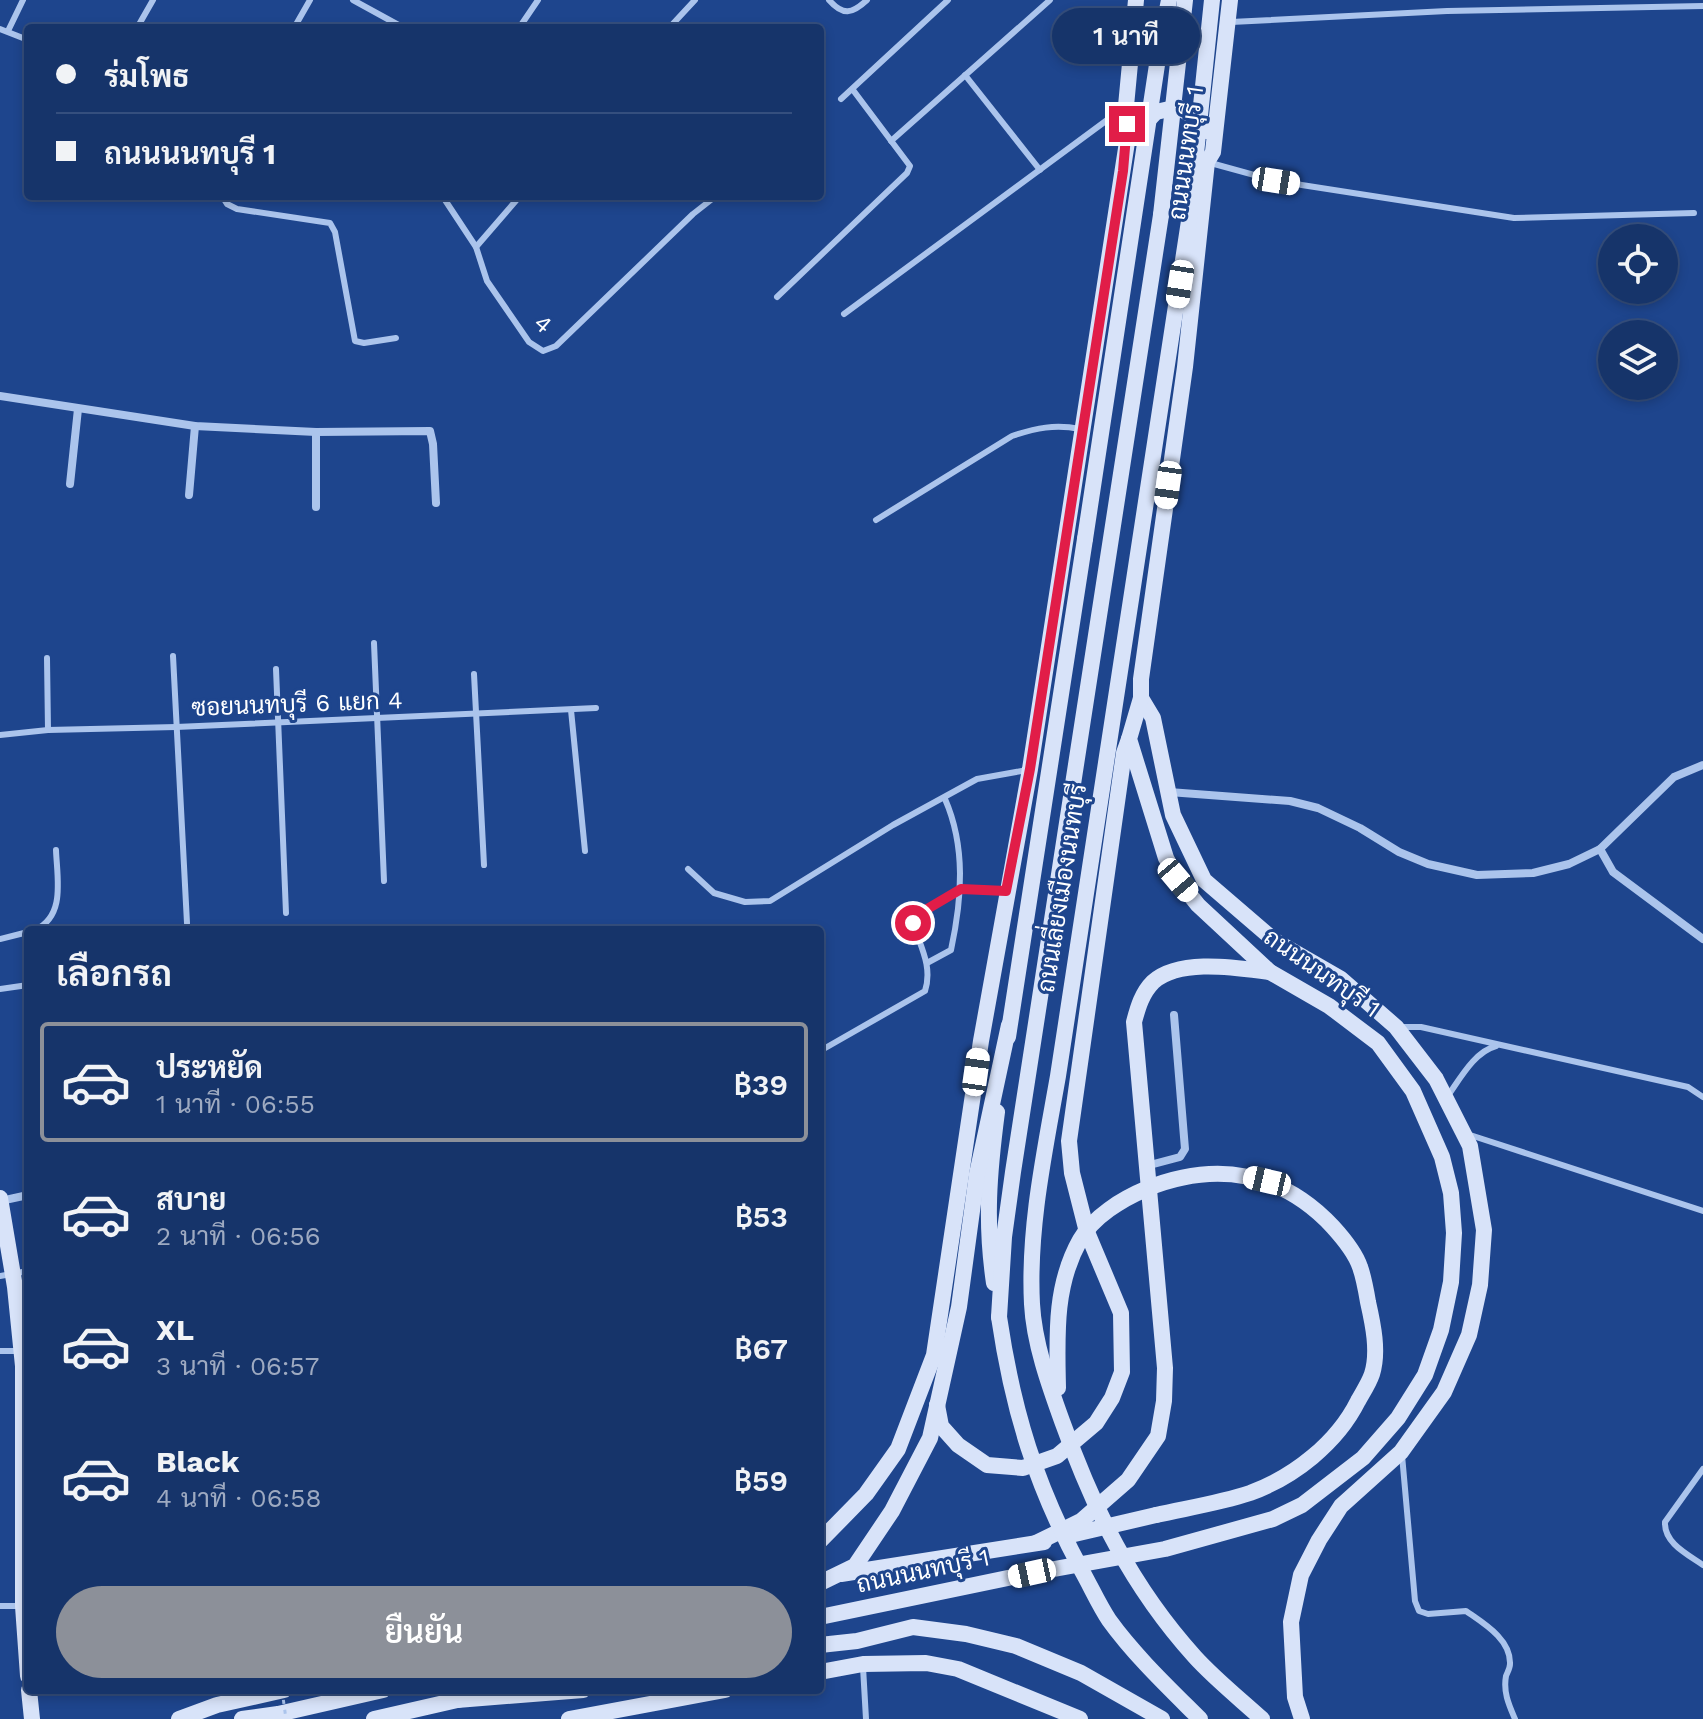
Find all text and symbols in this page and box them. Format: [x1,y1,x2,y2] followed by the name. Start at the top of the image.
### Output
[1053,8,1201,64] callout: 1 นาที
[1093,21,1159,51] text: 1 นาที
[104,59,190,94] text: ร่มโพธ
[1162,84,1211,222] street label: ถนนนนทบุรี 1
[1109,106,1145,142] route end
[104,136,276,171] text: ถนนนนทบุรี 1
[1250,165,1302,197] car
[1598,224,1678,400] map controls
[1598,224,1678,304] button: locate
[1164,258,1196,310] car
[528,309,558,339] street label: 4
[1598,320,1678,400] button: layers
[1153,460,1183,510] car
[191,685,403,724] street label: ซอยนนทบุรี 6 แยก 4
[1025,780,1094,995] street label: ถนนเลี่ยงเมืองนนทบุรี
[1153,854,1203,906] car
[895,905,931,941] route start
[1258,922,1386,1025] street label: ถนนนนทบุรี 1
[56,953,172,995] text: เลือกรถ
[60,1046,132,1118] icon: car
[961,1047,991,1097] car
[156,1050,263,1085] text: ประหยัด
[734,1067,788,1102] text: ฿39
[156,1089,315,1119] text: 1 นาที · 06:55
[1241,1164,1293,1198] car
[60,1178,132,1250] icon: car
[156,1182,226,1217] text: สบาย
[735,1199,788,1234] text: ฿53
[156,1221,321,1251] text: 2 นาที · 06:56
[60,1310,132,1382] icon: car
[156,1312,194,1347] text: XL
[734,1331,788,1366] text: ฿67
[156,1351,319,1381] text: 3 นาที · 06:57
[60,1442,132,1514] icon: car
[156,1444,240,1479] text: Black
[734,1463,788,1498] text: ฿59
[156,1483,321,1513] text: 4 นาที · 06:58
[854,1542,992,1601] street label: ถนนนนทบุรี 1
[1006,1556,1058,1590] car
[56,1586,792,1678] button: ยืนยัน

